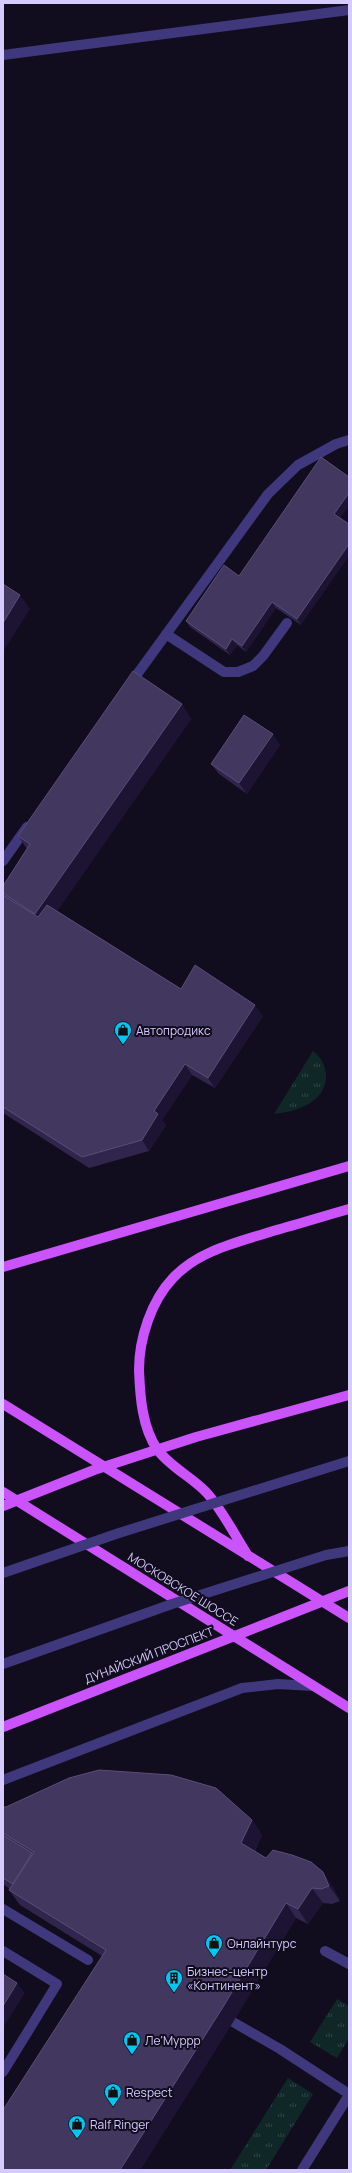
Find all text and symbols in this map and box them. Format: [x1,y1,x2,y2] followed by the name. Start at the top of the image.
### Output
[113,1020,133,1045] shop icon: Автопродикс
[136,1022,211,1039] place label: Автопродикс
[125,1548,241,1630] street label: МОСКОВСКОЕ ШОССЕ
[82,1622,217,1688] street label: ДУНАЙСКИЙ ПРОСПЕКТ
[204,1933,224,1958] shop icon: Онлайнтурс
[227,1935,297,1952] place label: Онлайнтурс
[187,1963,268,1994] place label: Бизнес-центр «Континент»
[164,1968,184,1993] building icon: Бизнес-центр «Континент»
[122,2030,142,2055] shop icon: Ле'Муррр
[145,2032,201,2049] place label: Ле'Муррр
[103,2082,123,2107] shop icon: Respect
[126,2084,173,2101] place label: Respect
[67,2114,87,2139] shop icon: Ralf Ringer
[90,2116,150,2133] place label: Ralf Ringer

